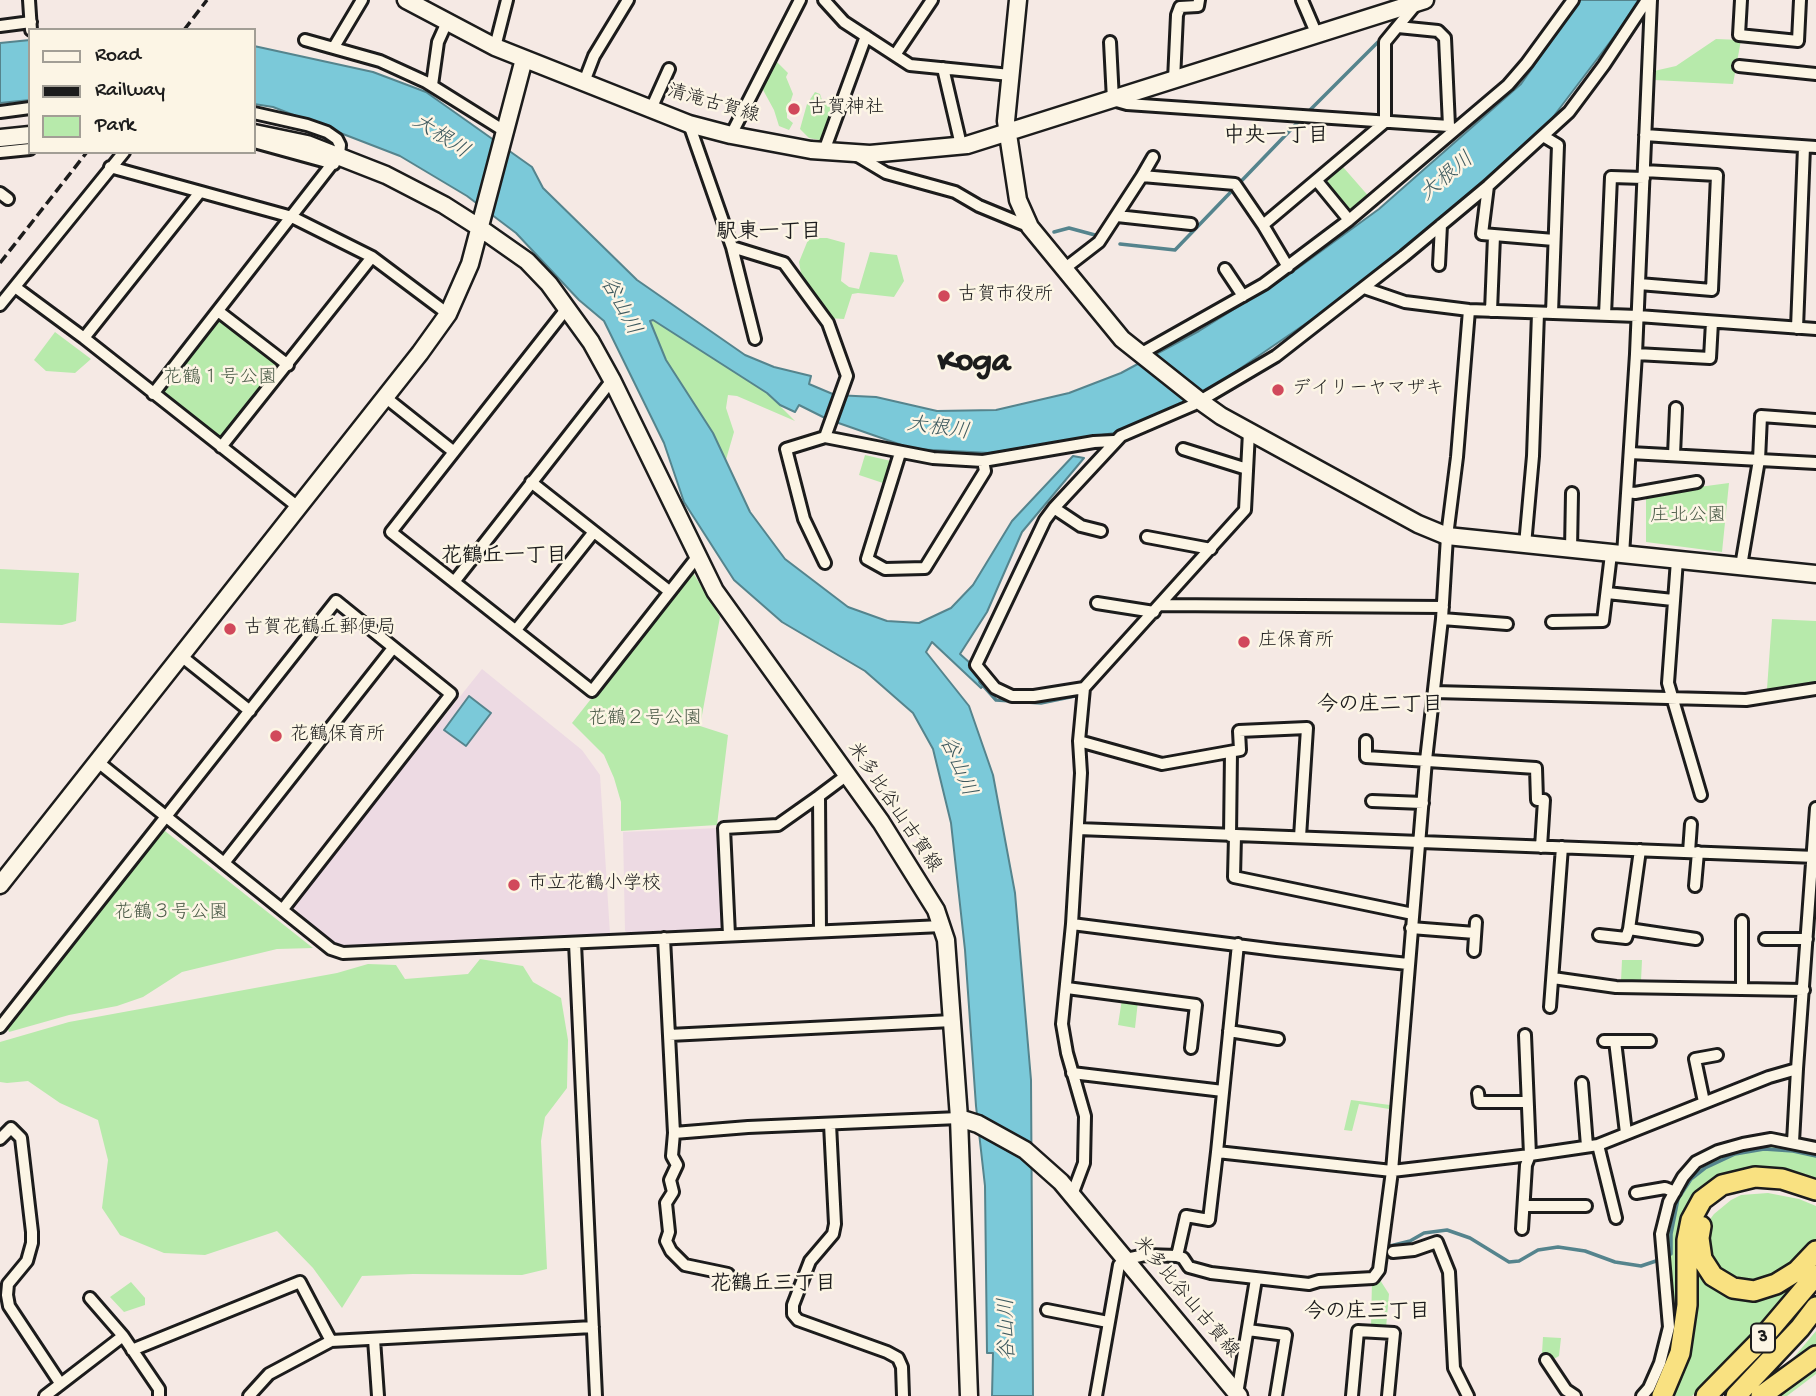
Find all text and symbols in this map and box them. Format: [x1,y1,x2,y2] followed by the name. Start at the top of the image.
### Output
[28,28,256,154] legend
[95,44,141,69] text: Road
[95,79,165,104] text: Railway
[664,81,762,129] street label: 清滝古賀線
[808,98,884,120] place label: 古賀神社
[786,101,802,117] marker: 古賀神社
[407,110,473,166] water label: 大根川
[95,114,135,139] text: Park
[1224,125,1328,151] district label: 中央一丁目
[1416,148,1480,208] water label: 大根川
[717,221,821,247] district label: 駅東一丁目
[593,273,645,341] water label: 谷山川
[958,285,1053,307] place label: 古賀市役所
[936,288,952,304] marker: 古賀市役所
[938,344,1010,384] district label: Koga
[163,368,277,390] park label: 花鶴１号公園
[1292,379,1444,401] place label: デイリーヤマザキ
[1270,382,1286,398] marker: デイリーヤマザキ
[905,413,971,447] water label: 大根川
[1650,506,1726,528] park label: 庄北公園
[441,545,567,571] district label: 花鶴丘一丁目
[244,618,396,640] place label: 古賀花鶴丘郵便局
[222,621,238,637] marker: 古賀花鶴丘郵便局
[1258,631,1334,653] place label: 庄保育所
[1236,634,1252,650] marker: 庄保育所
[1317,694,1443,720] district label: 今の庄二丁目
[588,709,702,731] park label: 花鶴２号公園
[290,725,385,747] place label: 花鶴保育所
[268,728,284,744] marker: 花鶴保育所
[932,733,980,801] water label: 谷山川
[841,739,945,877] street label: 米多比谷山古賀線
[528,874,661,896] place label: 市立花鶴小学校
[506,877,522,893] marker: 市立花鶴小学校
[114,903,228,925] park label: 花鶴３号公園
[1127,1232,1243,1364] street label: 米多比谷山古賀線
[710,1273,836,1299] district label: 花鶴丘三丁目
[996,1297,1022,1361] water label: 谷山川
[1304,1301,1430,1327] district label: 今の庄三丁目
[1751,1324,1775,1352] road number: 3

